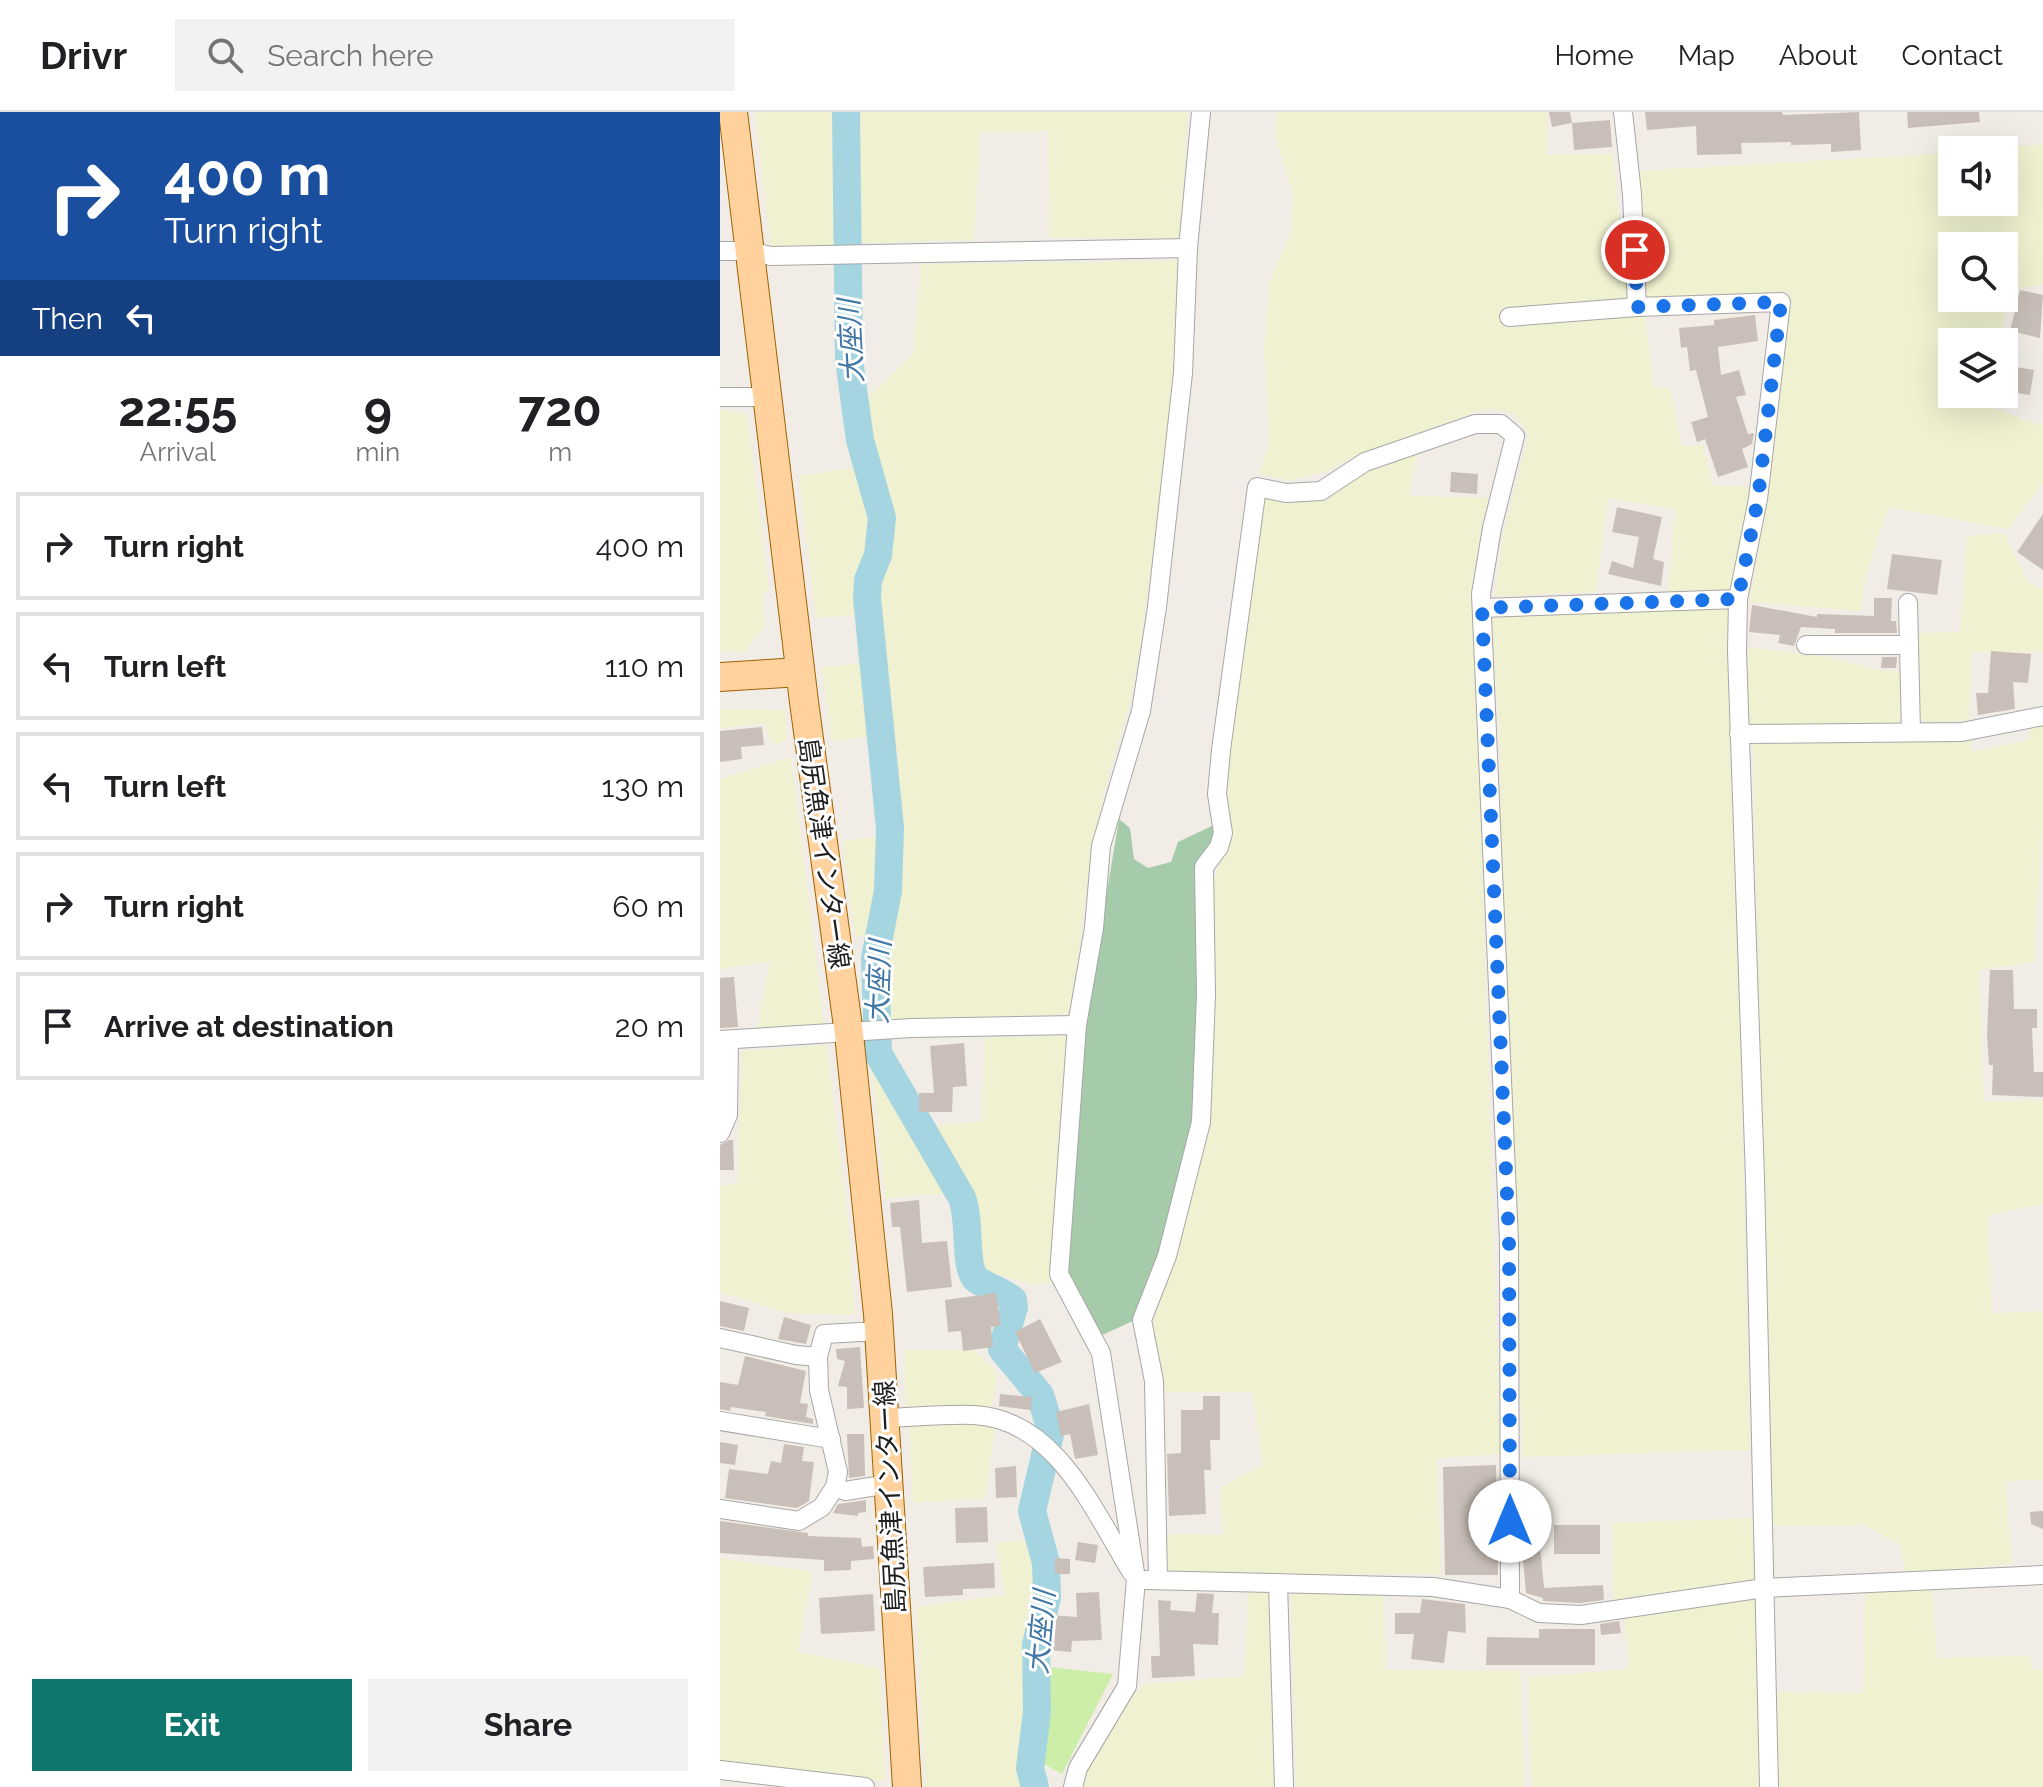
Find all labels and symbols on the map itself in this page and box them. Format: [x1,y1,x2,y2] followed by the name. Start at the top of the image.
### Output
[1601,216,1669,284] pin
[832,295,870,384] water label: 大座川
[793,735,855,971] street label: 島尻魚津インター線
[861,936,897,1025] water label: 大座川
[869,1379,911,1615] street label: 島尻魚津インター線
[1468,1479,1552,1563] position arrow
[1021,1586,1061,1675] water label: 大座川

